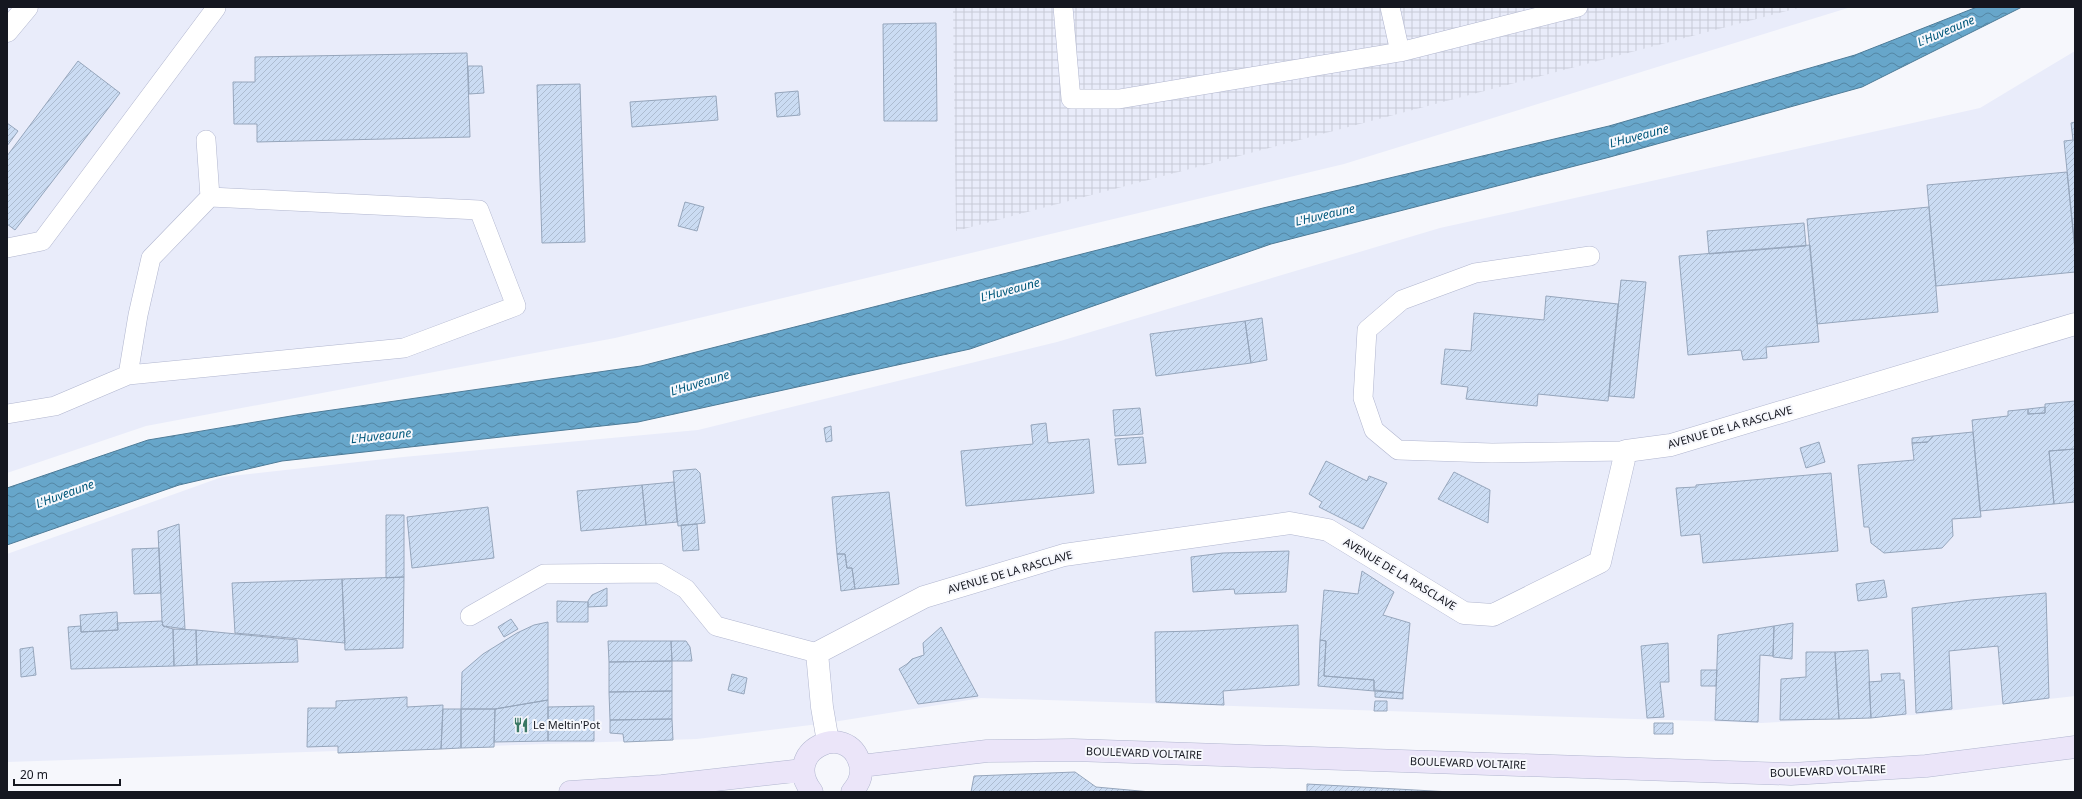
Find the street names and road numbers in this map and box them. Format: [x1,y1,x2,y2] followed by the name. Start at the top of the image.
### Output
[1666,401,1794,452] street label: AVENUE DE LA RASCLAVE
[1341,534,1460,613] street label: AVENUE DE LA RASCLAVE
[946,546,1074,597] street label: AVENUE DE LA RASCLAVE
[1086,743,1202,762] street label: BOULEVARD VOLTAIRE
[1410,753,1526,772] street label: BOULEVARD VOLTAIRE
[1770,761,1886,780] street label: BOULEVARD VOLTAIRE

